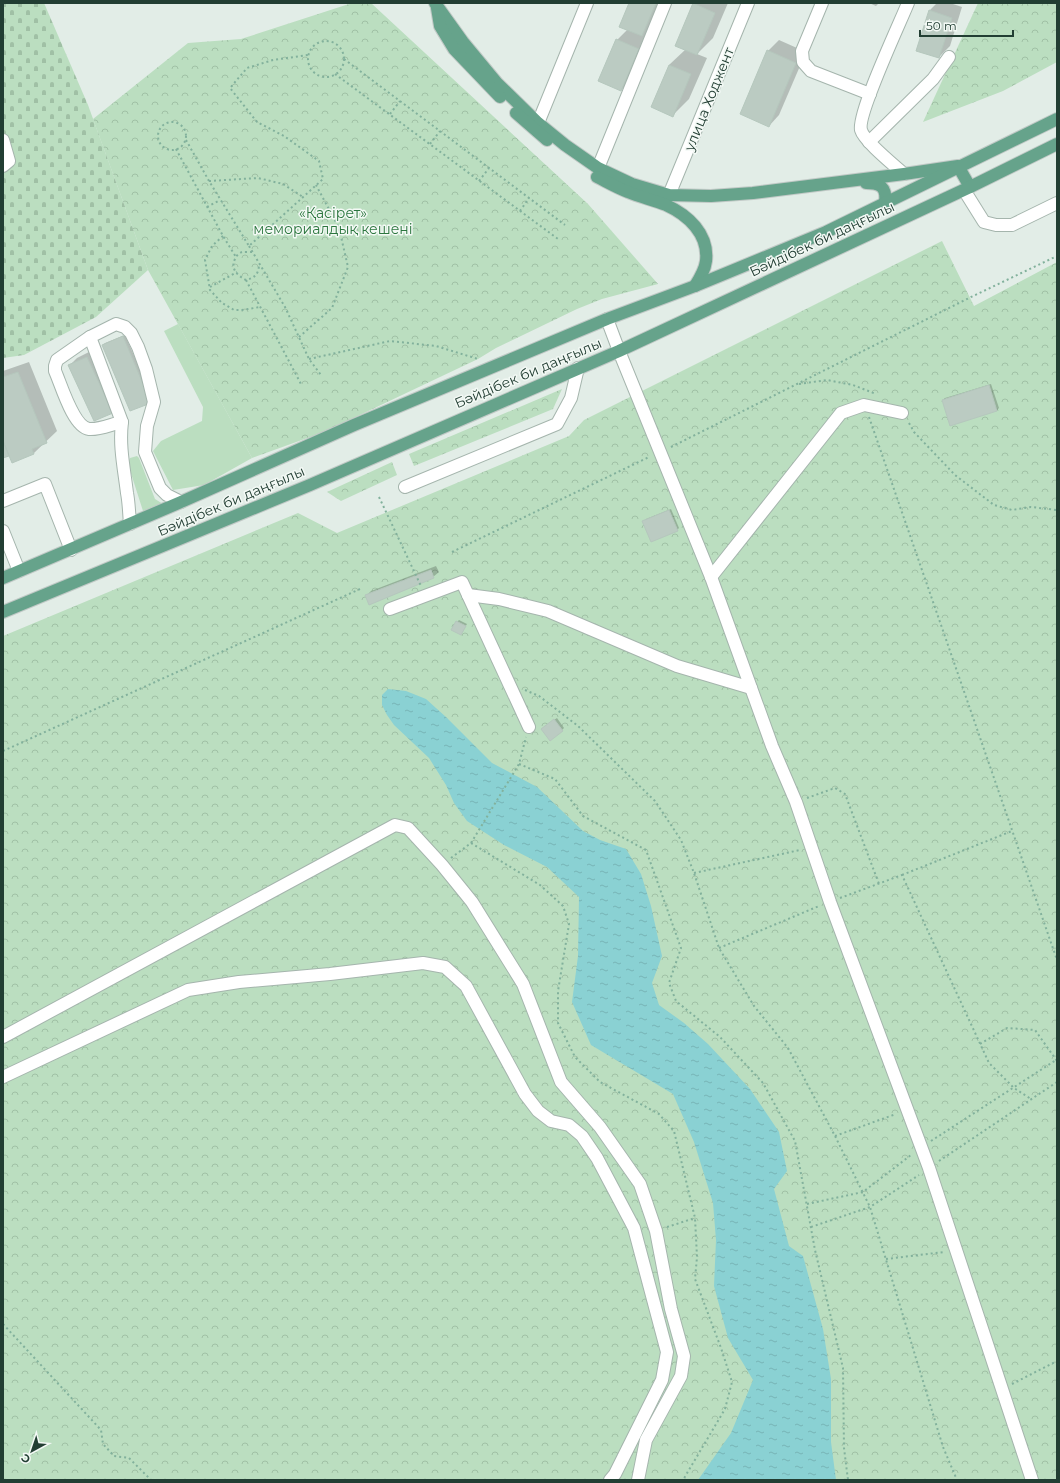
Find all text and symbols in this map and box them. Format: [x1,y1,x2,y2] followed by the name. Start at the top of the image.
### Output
[920,12,1013,38] scale bar
[926,18,957,33] text: 50 m
[680,44,738,154] street label: улица Ходжент
[746,197,898,281] street label: Бәйдібек би даңғылы
[253,204,413,238] park label: «Қасірет» мемориалдық кешені
[452,334,604,412] street label: Бәйдібек би даңғылы
[155,462,307,540] street label: Бәйдібек би даңғылы
[12,1431,52,1471] north arrow
[18,1451,33,1467] text: С

